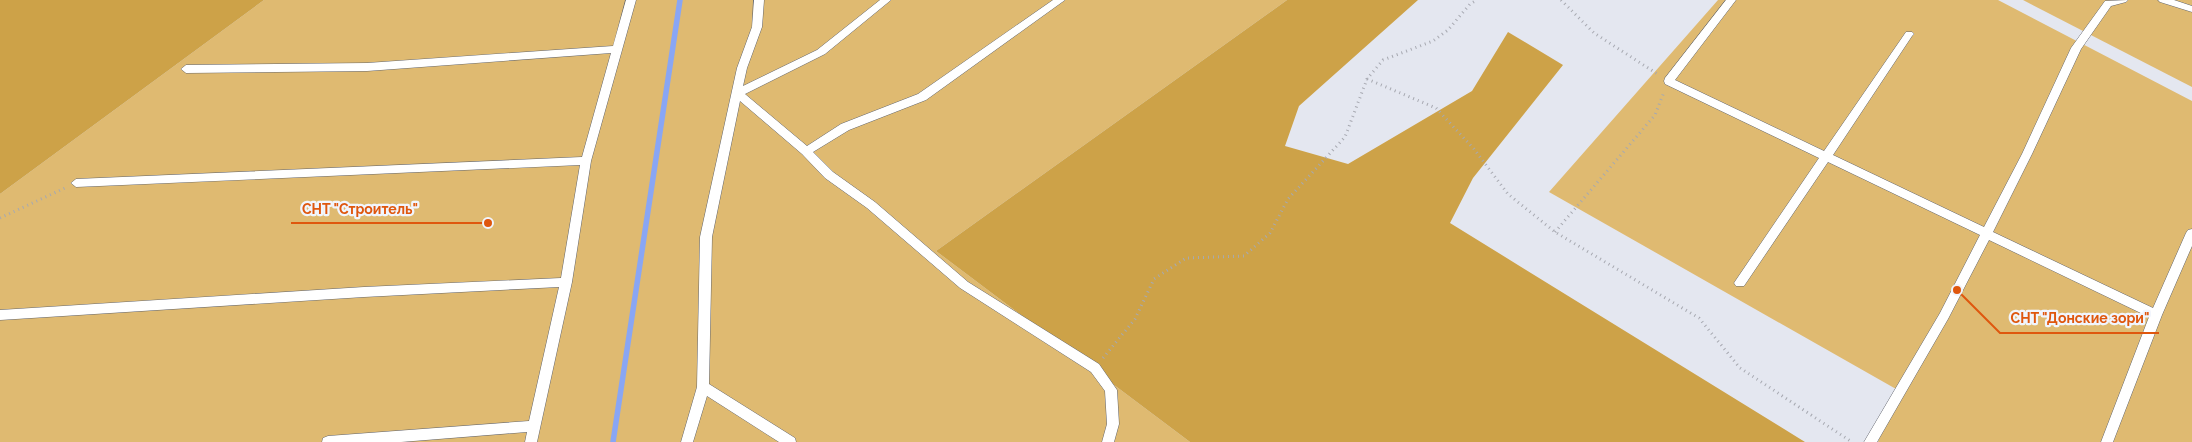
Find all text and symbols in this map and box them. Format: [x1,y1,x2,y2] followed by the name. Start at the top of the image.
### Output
[291,194,428,223] callout: СНТ "Строитель"
[302,201,418,217] text: СНТ "Строитель"
[2000,304,2159,333] callout: СНТ "Донские зори"
[2011,310,2149,326] text: СНТ "Донские зори"

